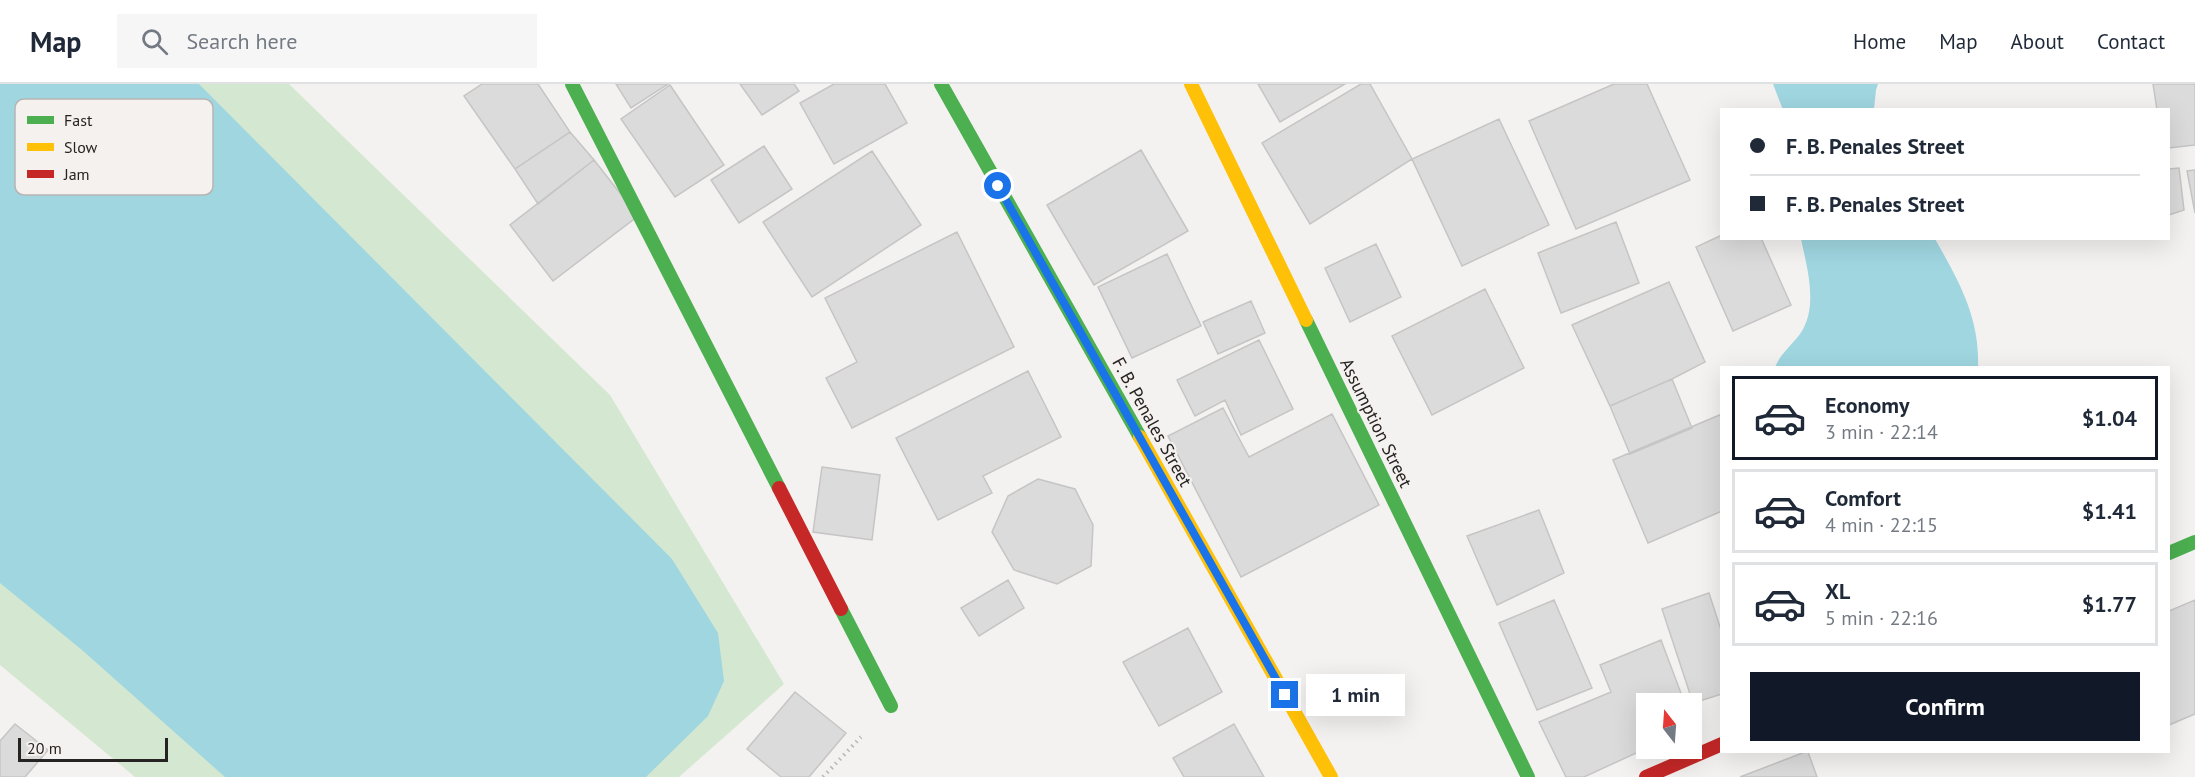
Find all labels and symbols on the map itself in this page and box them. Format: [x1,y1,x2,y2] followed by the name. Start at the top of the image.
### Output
[15,99,213,195] legend
[64,110,93,130] text: Fast
[64,137,98,157] text: Slow
[63,164,90,184] text: Jam
[984,172,1011,199] route start
[1107,353,1198,490] street label: F. B. Penales Street
[1335,354,1418,491] street label: Assumption Street
[1306,674,1405,716] callout: 1 min
[1271,681,1298,708] route end
[1636,693,1702,759] north arrow
[18,735,168,762] scale bar

